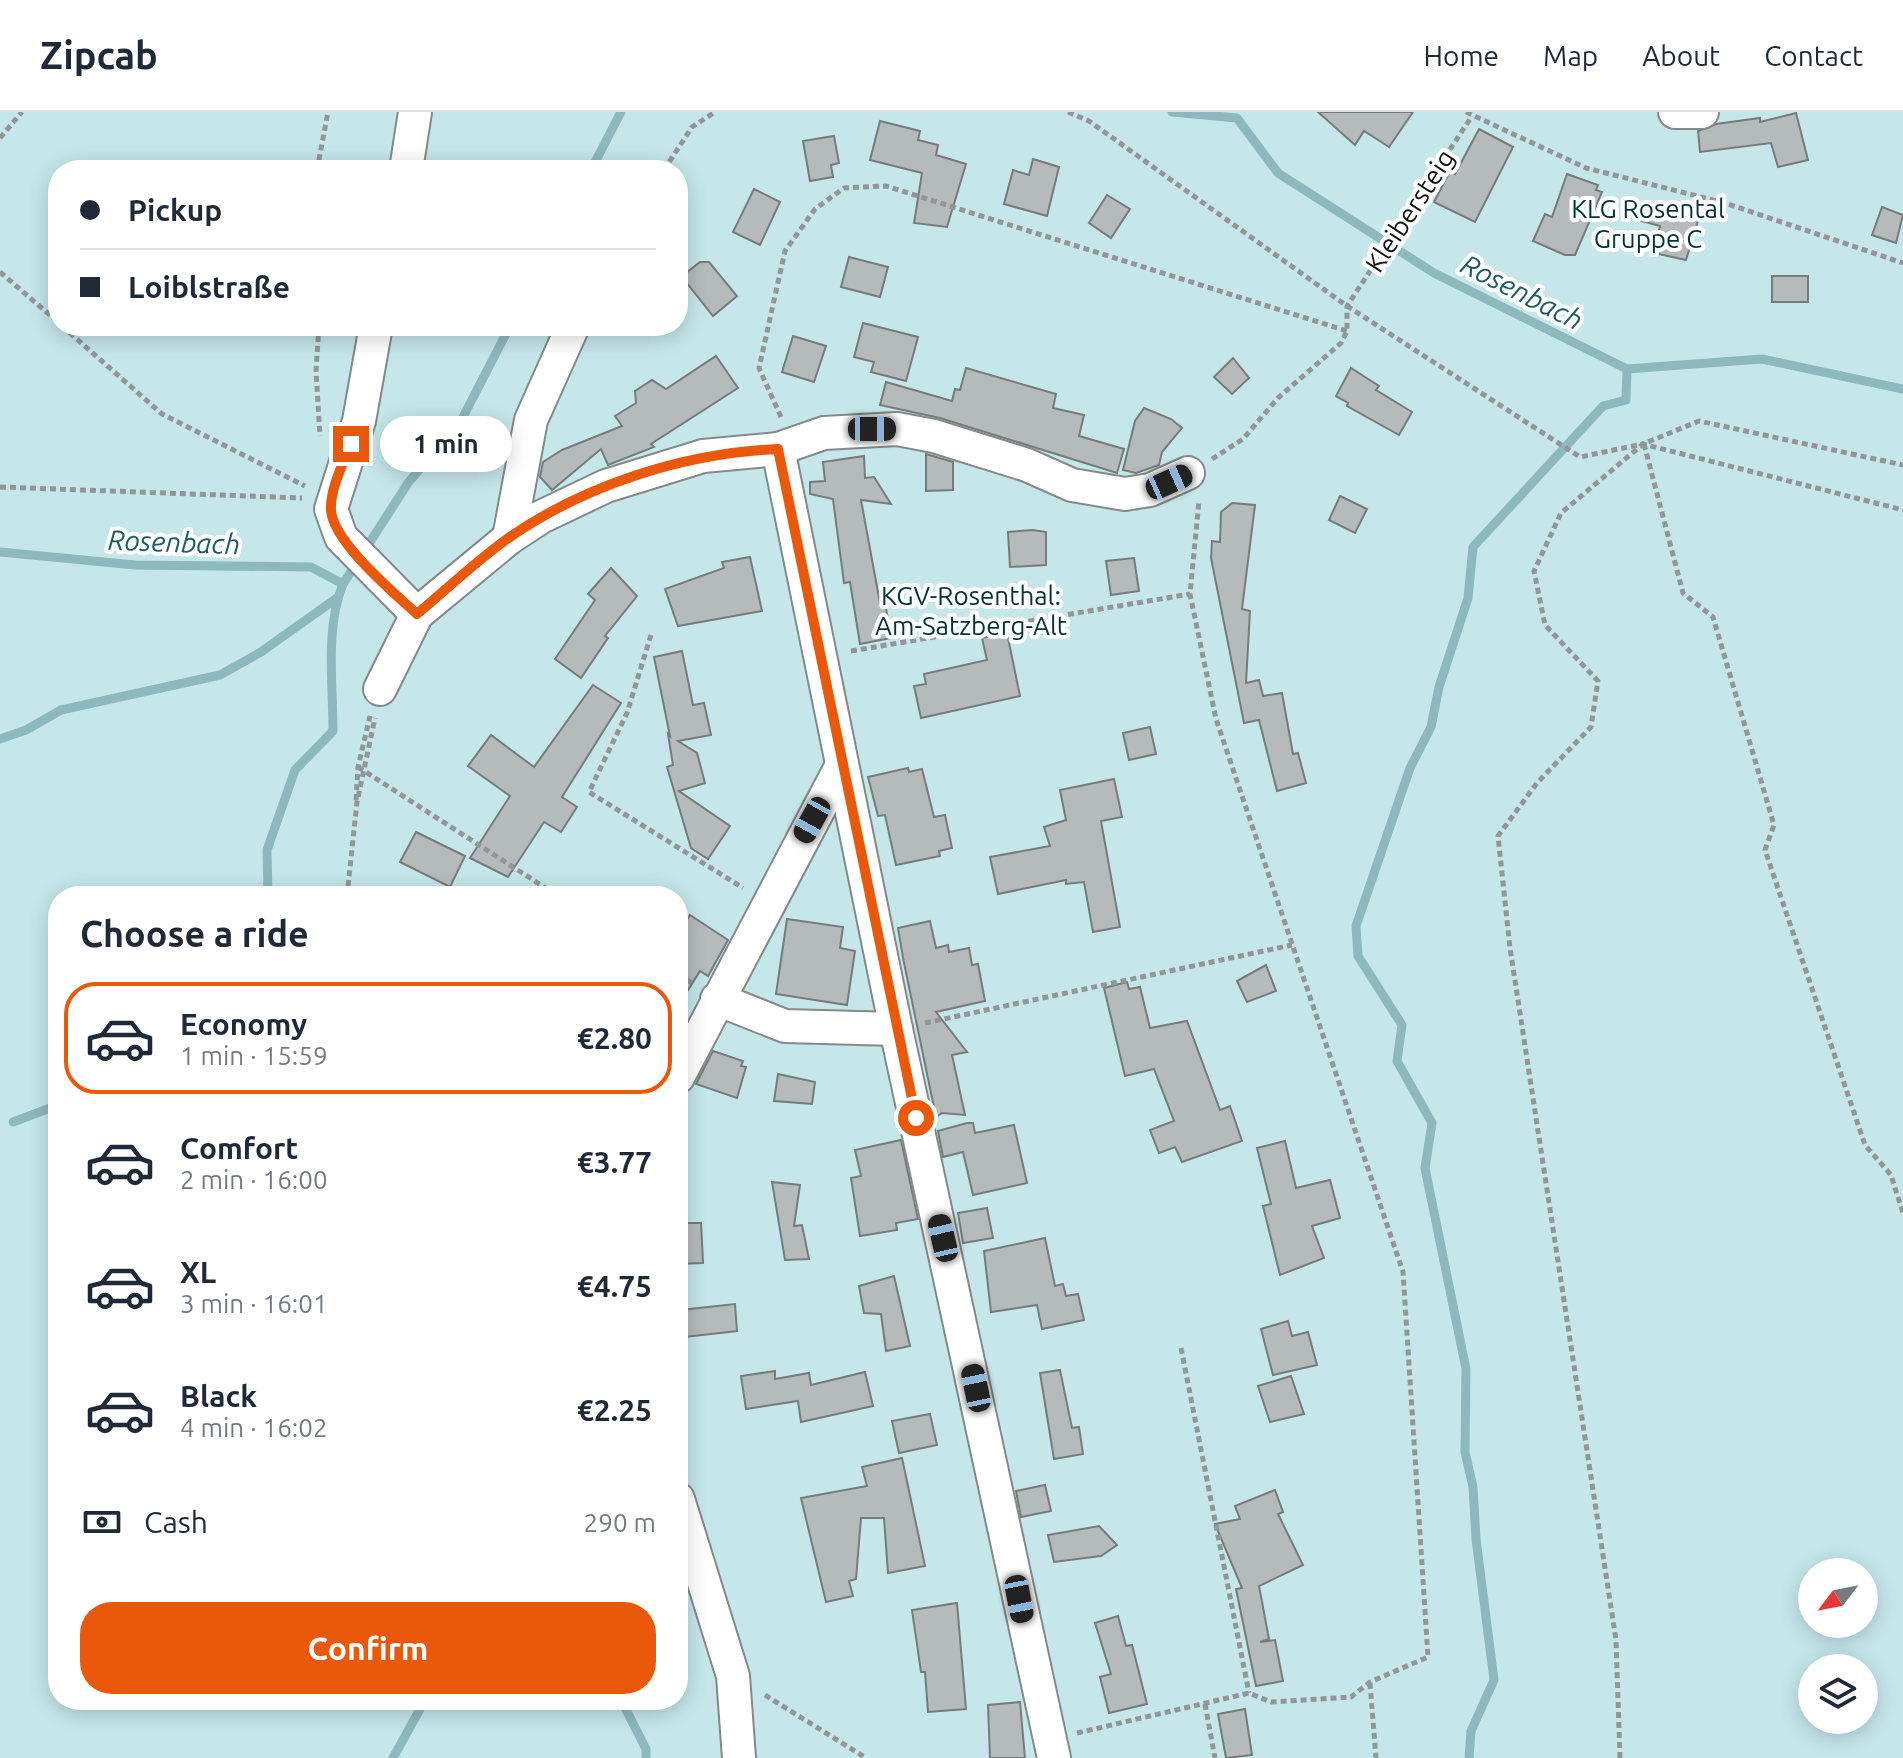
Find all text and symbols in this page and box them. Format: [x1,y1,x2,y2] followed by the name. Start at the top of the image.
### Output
[40,34,158,76] text: Zipcab
[1424,40,1499,71] text: Home
[1543,40,1598,71] text: Map
[1642,40,1720,71] text: About
[1764,40,1863,71] text: Contact
[1359,144,1460,277] street label: Kleibersteig
[128,193,222,227] text: Pickup
[1571,194,1725,253] park label: KLG Rosental Gruppe C
[1456,248,1588,335] water label: Rosenbach
[128,270,290,304] text: Loiblstraße
[379,416,511,472] callout: 1 min
[848,417,896,441] car
[333,426,369,462] route end
[413,429,479,458] text: 1 min
[1142,461,1196,503] car
[107,524,241,559] water label: Rosenbach
[875,581,1067,640] park label: KGV-Rosenthal: Am-Satzberg-Alt
[790,793,834,847] car
[80,913,309,954] text: Choose a ride
[84,1002,156,1074] icon: car
[180,1007,307,1041] text: Economy
[577,1021,652,1055] text: €2.80
[180,1041,328,1070] text: 1 min · 15:59
[898,1100,934,1136] route start
[84,1126,156,1198] icon: car
[180,1131,298,1165] text: Comfort
[577,1145,652,1179] text: €3.77
[180,1165,328,1194] text: 2 min · 16:00
[926,1212,960,1264] car
[84,1250,156,1322] icon: car
[180,1255,216,1289] text: XL
[577,1269,652,1303] text: €4.75
[180,1289,328,1318] text: 3 min · 16:01
[959,1362,993,1414] car
[84,1374,156,1446] icon: car
[180,1379,257,1413] text: Black
[577,1393,652,1427] text: €2.25
[180,1413,328,1442] text: 4 min · 16:02
[80,1500,124,1544] icon: cash
[144,1505,208,1539] text: Cash
[584,1508,656,1537] text: 290 m
[1798,1558,1878,1638] north arrow
[1798,1558,1878,1734] map controls
[1003,1573,1035,1625] car
[80,1602,656,1694] button: Confirm
[1798,1654,1878,1734] button: layers

